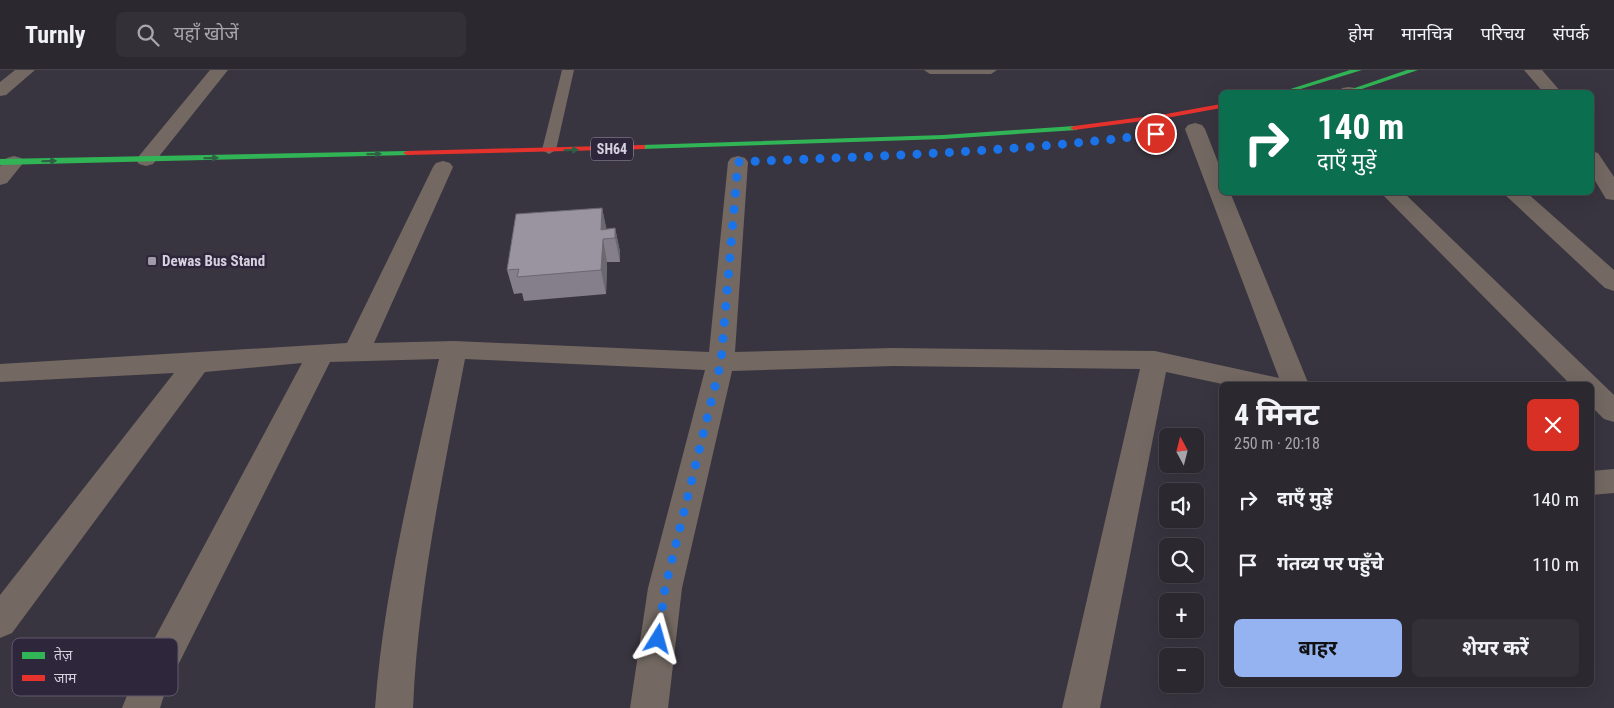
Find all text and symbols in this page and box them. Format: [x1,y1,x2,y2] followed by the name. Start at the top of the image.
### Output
[116,12,466,57] search box
[25,21,86,49] text: Turnly
[134,21,162,49] icon: search
[174,22,239,45] text: यहाँ खोजें
[1348,23,1373,44] text: होम
[1401,23,1453,44] text: मानचित्र
[1481,23,1525,44] text: परिचय
[1553,23,1589,44] text: संपर्क
[1317,107,1404,148] text: 140 m
[1234,110,1299,175] icon: right
[1135,113,1177,155] pin
[1142,120,1170,148] icon: arrive
[591,138,633,160] road number: SH64
[563,146,579,154] one-way arrow
[1317,149,1377,174] text: दाएँ मुड़ें
[366,150,382,158] one-way arrow
[203,154,219,162] one-way arrow
[41,157,57,165] one-way arrow
[162,252,265,270] place label: Dewas Bus Stand
[146,255,158,267] marker: Dewas Bus Stand
[1234,397,1319,432] text: 4 मिनट
[1527,399,1579,451] button: close
[1159,428,1204,472] north arrow
[1159,428,1204,693] map controls
[1234,434,1320,453] text: 250 m · 20:18
[1159,483,1204,528] button: sound
[1234,486,1262,514] icon: right
[1277,487,1332,510] text: दाएँ मुड़ें
[1532,488,1579,511] text: 140 m
[1159,538,1204,583] button: search
[1234,551,1262,579] icon: arrive
[1277,552,1383,575] text: गंतव्य पर पहुँचे
[1532,553,1579,576] text: 110 m
[1159,593,1204,638] button: +
[631,612,683,664] position arrow
[1234,619,1402,677] button: बाहर
[1412,619,1579,677] button: शेयर करें
[12,638,178,696] legend
[54,646,73,663] text: तेज़
[1159,648,1204,693] button: −
[54,670,77,686] text: जाम

